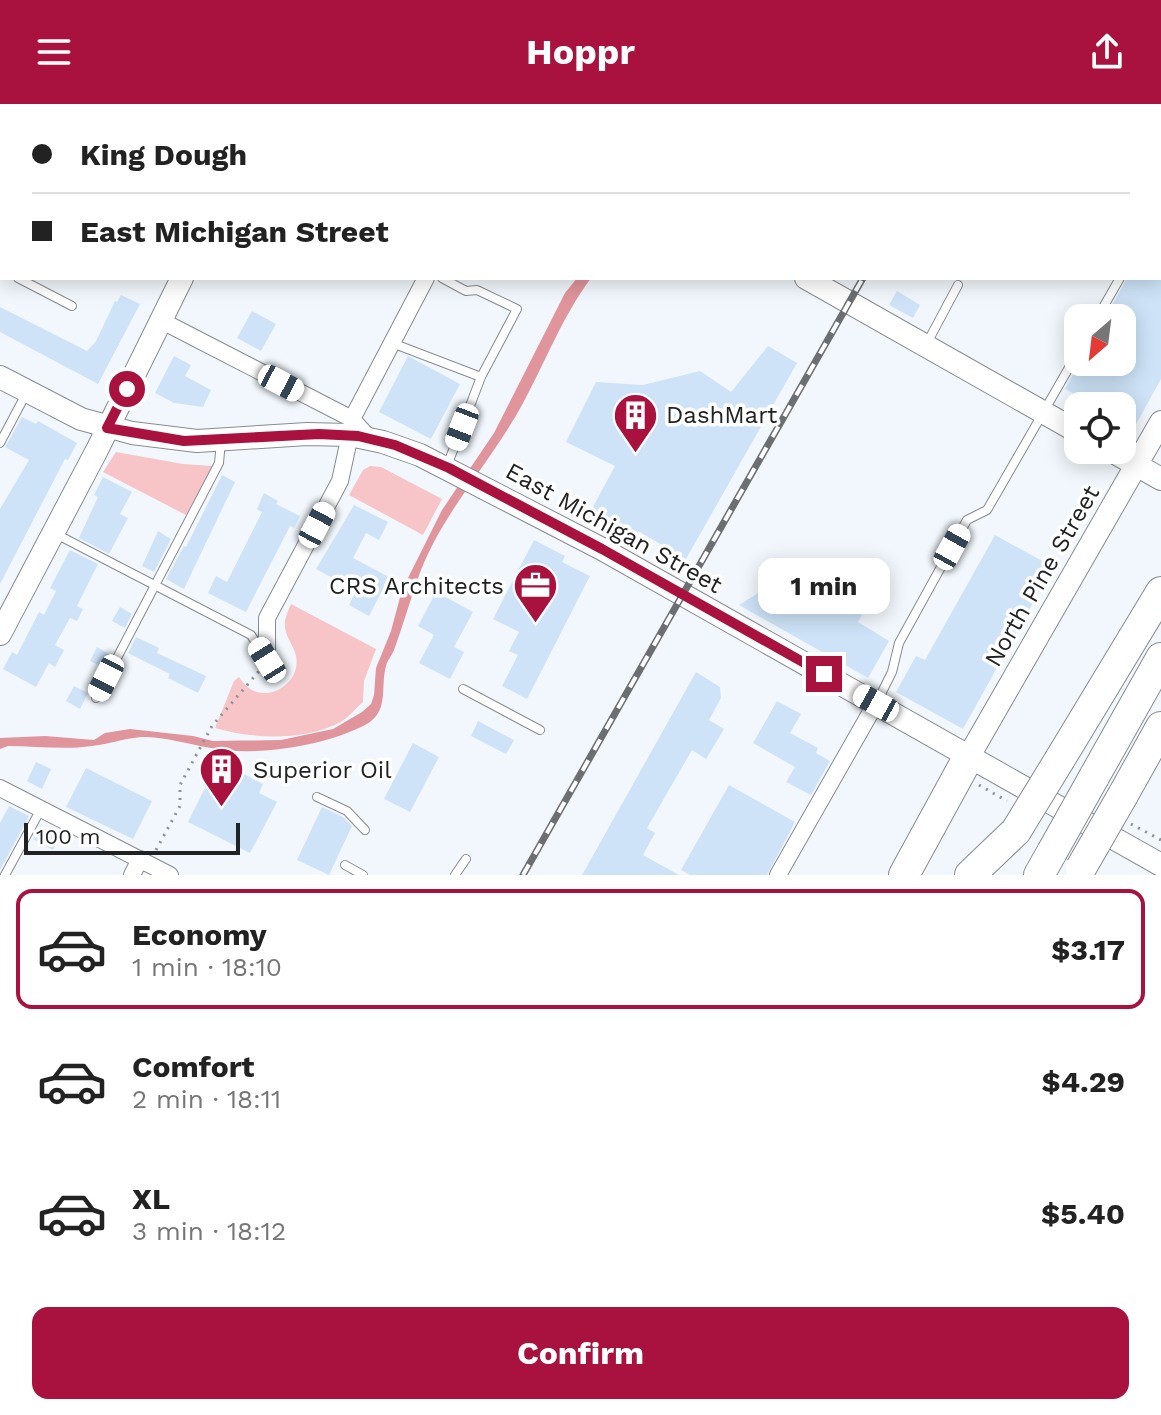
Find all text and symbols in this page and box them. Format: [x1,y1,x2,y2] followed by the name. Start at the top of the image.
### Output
[32,30,76,74] icon: menu
[1085,30,1129,74] icon: share
[526,31,635,73] text: Hoppr
[80,137,247,172] text: King Dough
[80,214,389,249] text: East Michigan Street
[1064,304,1136,376] north arrow
[1064,304,1136,464] map controls
[254,361,308,405] car
[109,371,145,407] route start
[611,391,659,454] building icon: DashMart
[1064,392,1136,464] button: locate
[442,400,482,454] car
[666,401,777,429] place label: DashMart
[501,457,727,599] street label: East Michigan Street
[979,481,1105,671] street label: North Pine Street
[295,498,339,552] car
[930,520,974,574] car
[758,558,890,614] callout: 1 min
[511,562,559,625] office icon: CRS Architects
[791,571,857,601] text: 1 min
[329,572,504,600] place label: CRS Architects
[244,633,290,687] car
[84,651,128,705] car
[806,656,842,692] route end
[849,681,903,725] car
[198,746,246,809] building icon: Superior Oil
[253,756,392,784] place label: Superior Oil
[24,819,240,855] scale bar
[36,824,100,849] text: 100 m
[36,913,108,985] icon: car
[132,917,267,952] text: Economy
[1051,932,1125,967] text: $3.17
[132,952,282,982] text: 1 min · 18:10
[36,1045,108,1117] icon: car
[132,1049,254,1084] text: Comfort
[1041,1064,1125,1099] text: $4.29
[132,1084,281,1114] text: 2 min · 18:11
[36,1177,108,1249] icon: car
[132,1181,170,1216] text: XL
[1041,1196,1125,1231] text: $5.40
[132,1216,286,1246] text: 3 min · 18:12
[32,1307,1129,1399] button: Confirm

